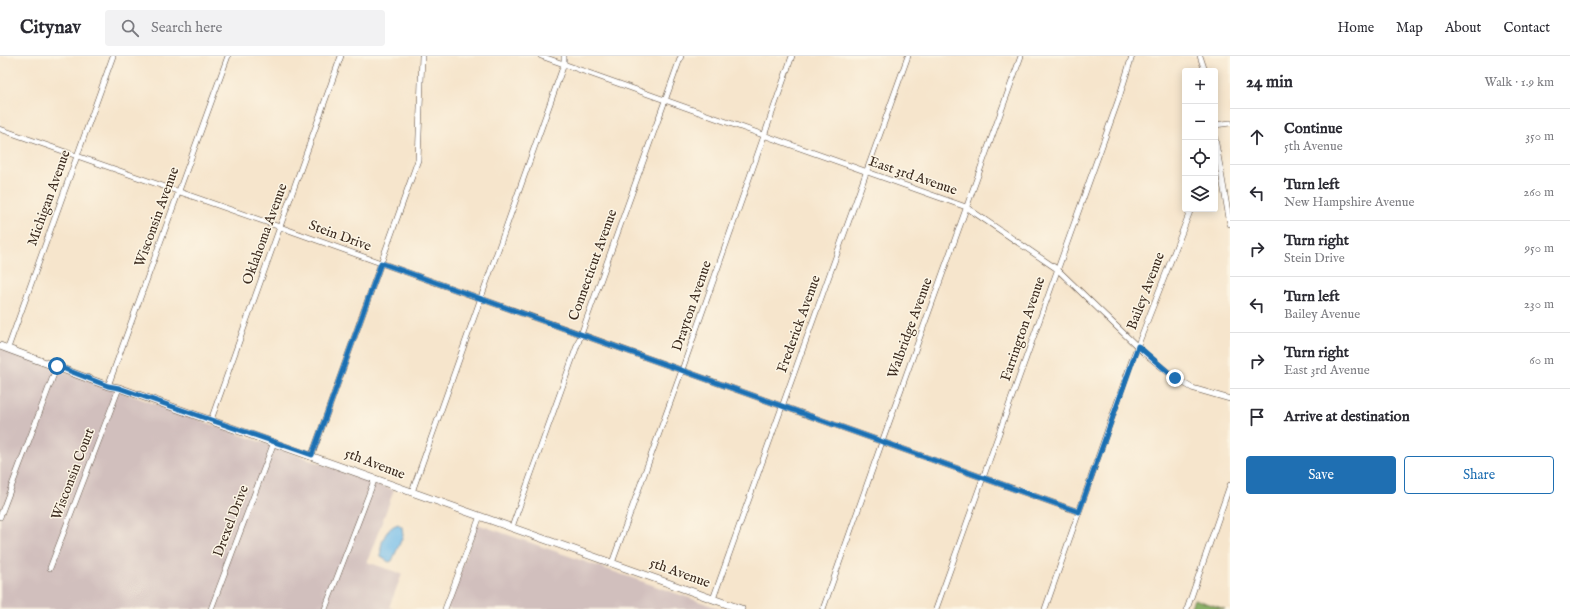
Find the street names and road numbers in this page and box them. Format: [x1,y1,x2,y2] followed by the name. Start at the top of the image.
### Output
[23,147,75,249] street label: Michigan Avenue
[866,152,960,200] street label: East 3rd Avenue
[131,164,184,269] street label: Wisconsin Avenue
[238,180,292,287] street label: Oklahoma Avenue
[564,206,622,323] street label: Connecticut Avenue
[306,216,374,256] street label: Stein Drive
[1123,249,1169,332] street label: Bailey Avenue
[668,258,716,354] street label: Drayton Avenue
[773,272,825,375] street label: Frederick Avenue
[997,274,1050,384] street label: Farrington Avenue
[883,275,937,381] street label: Walbridge Avenue
[47,425,99,522] street label: Wisconsin Court
[342,444,408,484] street label: 5th Avenue
[209,482,253,559] street label: Drexel Drive
[647,554,713,592] street label: 5th Avenue

